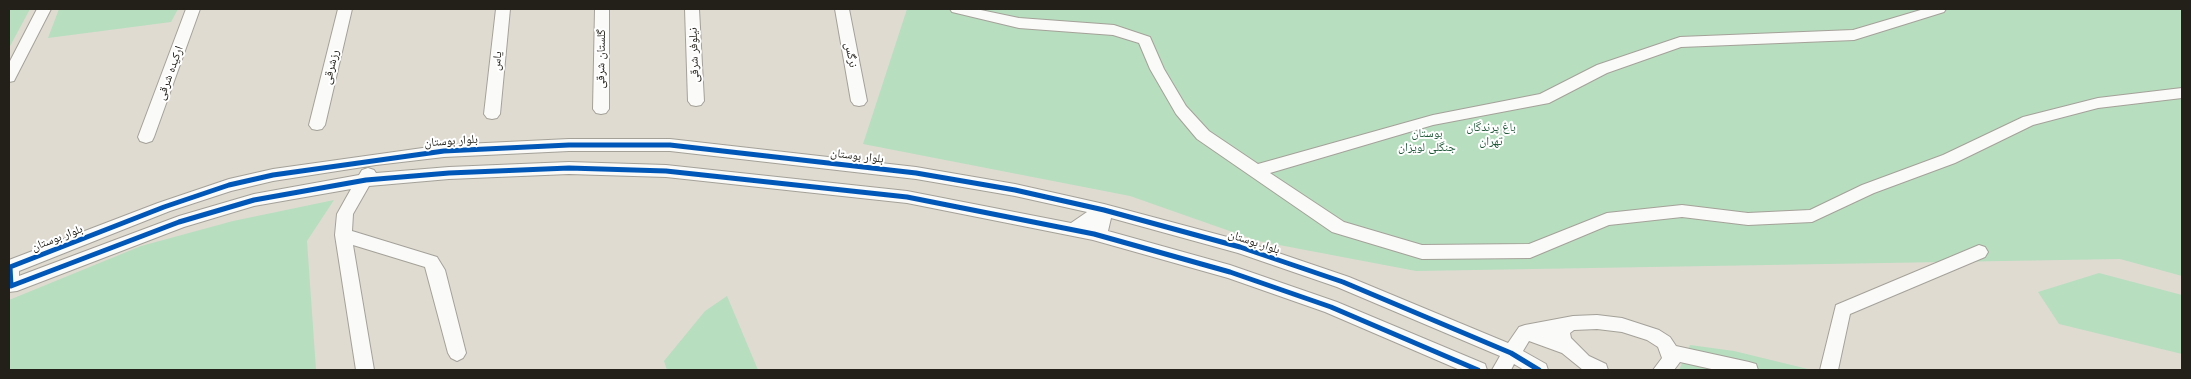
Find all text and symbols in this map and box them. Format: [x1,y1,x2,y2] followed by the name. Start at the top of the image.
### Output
[686,27,702,83] street label: نیلوفر شرقی
[593,29,609,89] street label: گلستان شرقی
[842,41,860,69] street label: نرگس
[154,44,186,102] street label: ارکیده شرقی
[320,48,342,86] street label: رزشرقی
[489,51,505,71] street label: یاس
[1466,120,1516,148] park label: باغ پرندگان تهران
[1398,126,1456,154] park label: بوستان جنگلی لویزان
[424,132,478,150] street label: بلوار بوستان
[829,146,885,166] street label: بلوار بوستان
[29,222,85,254] street label: بلوار بوستان
[1226,227,1282,257] street label: بلوار بوستان

